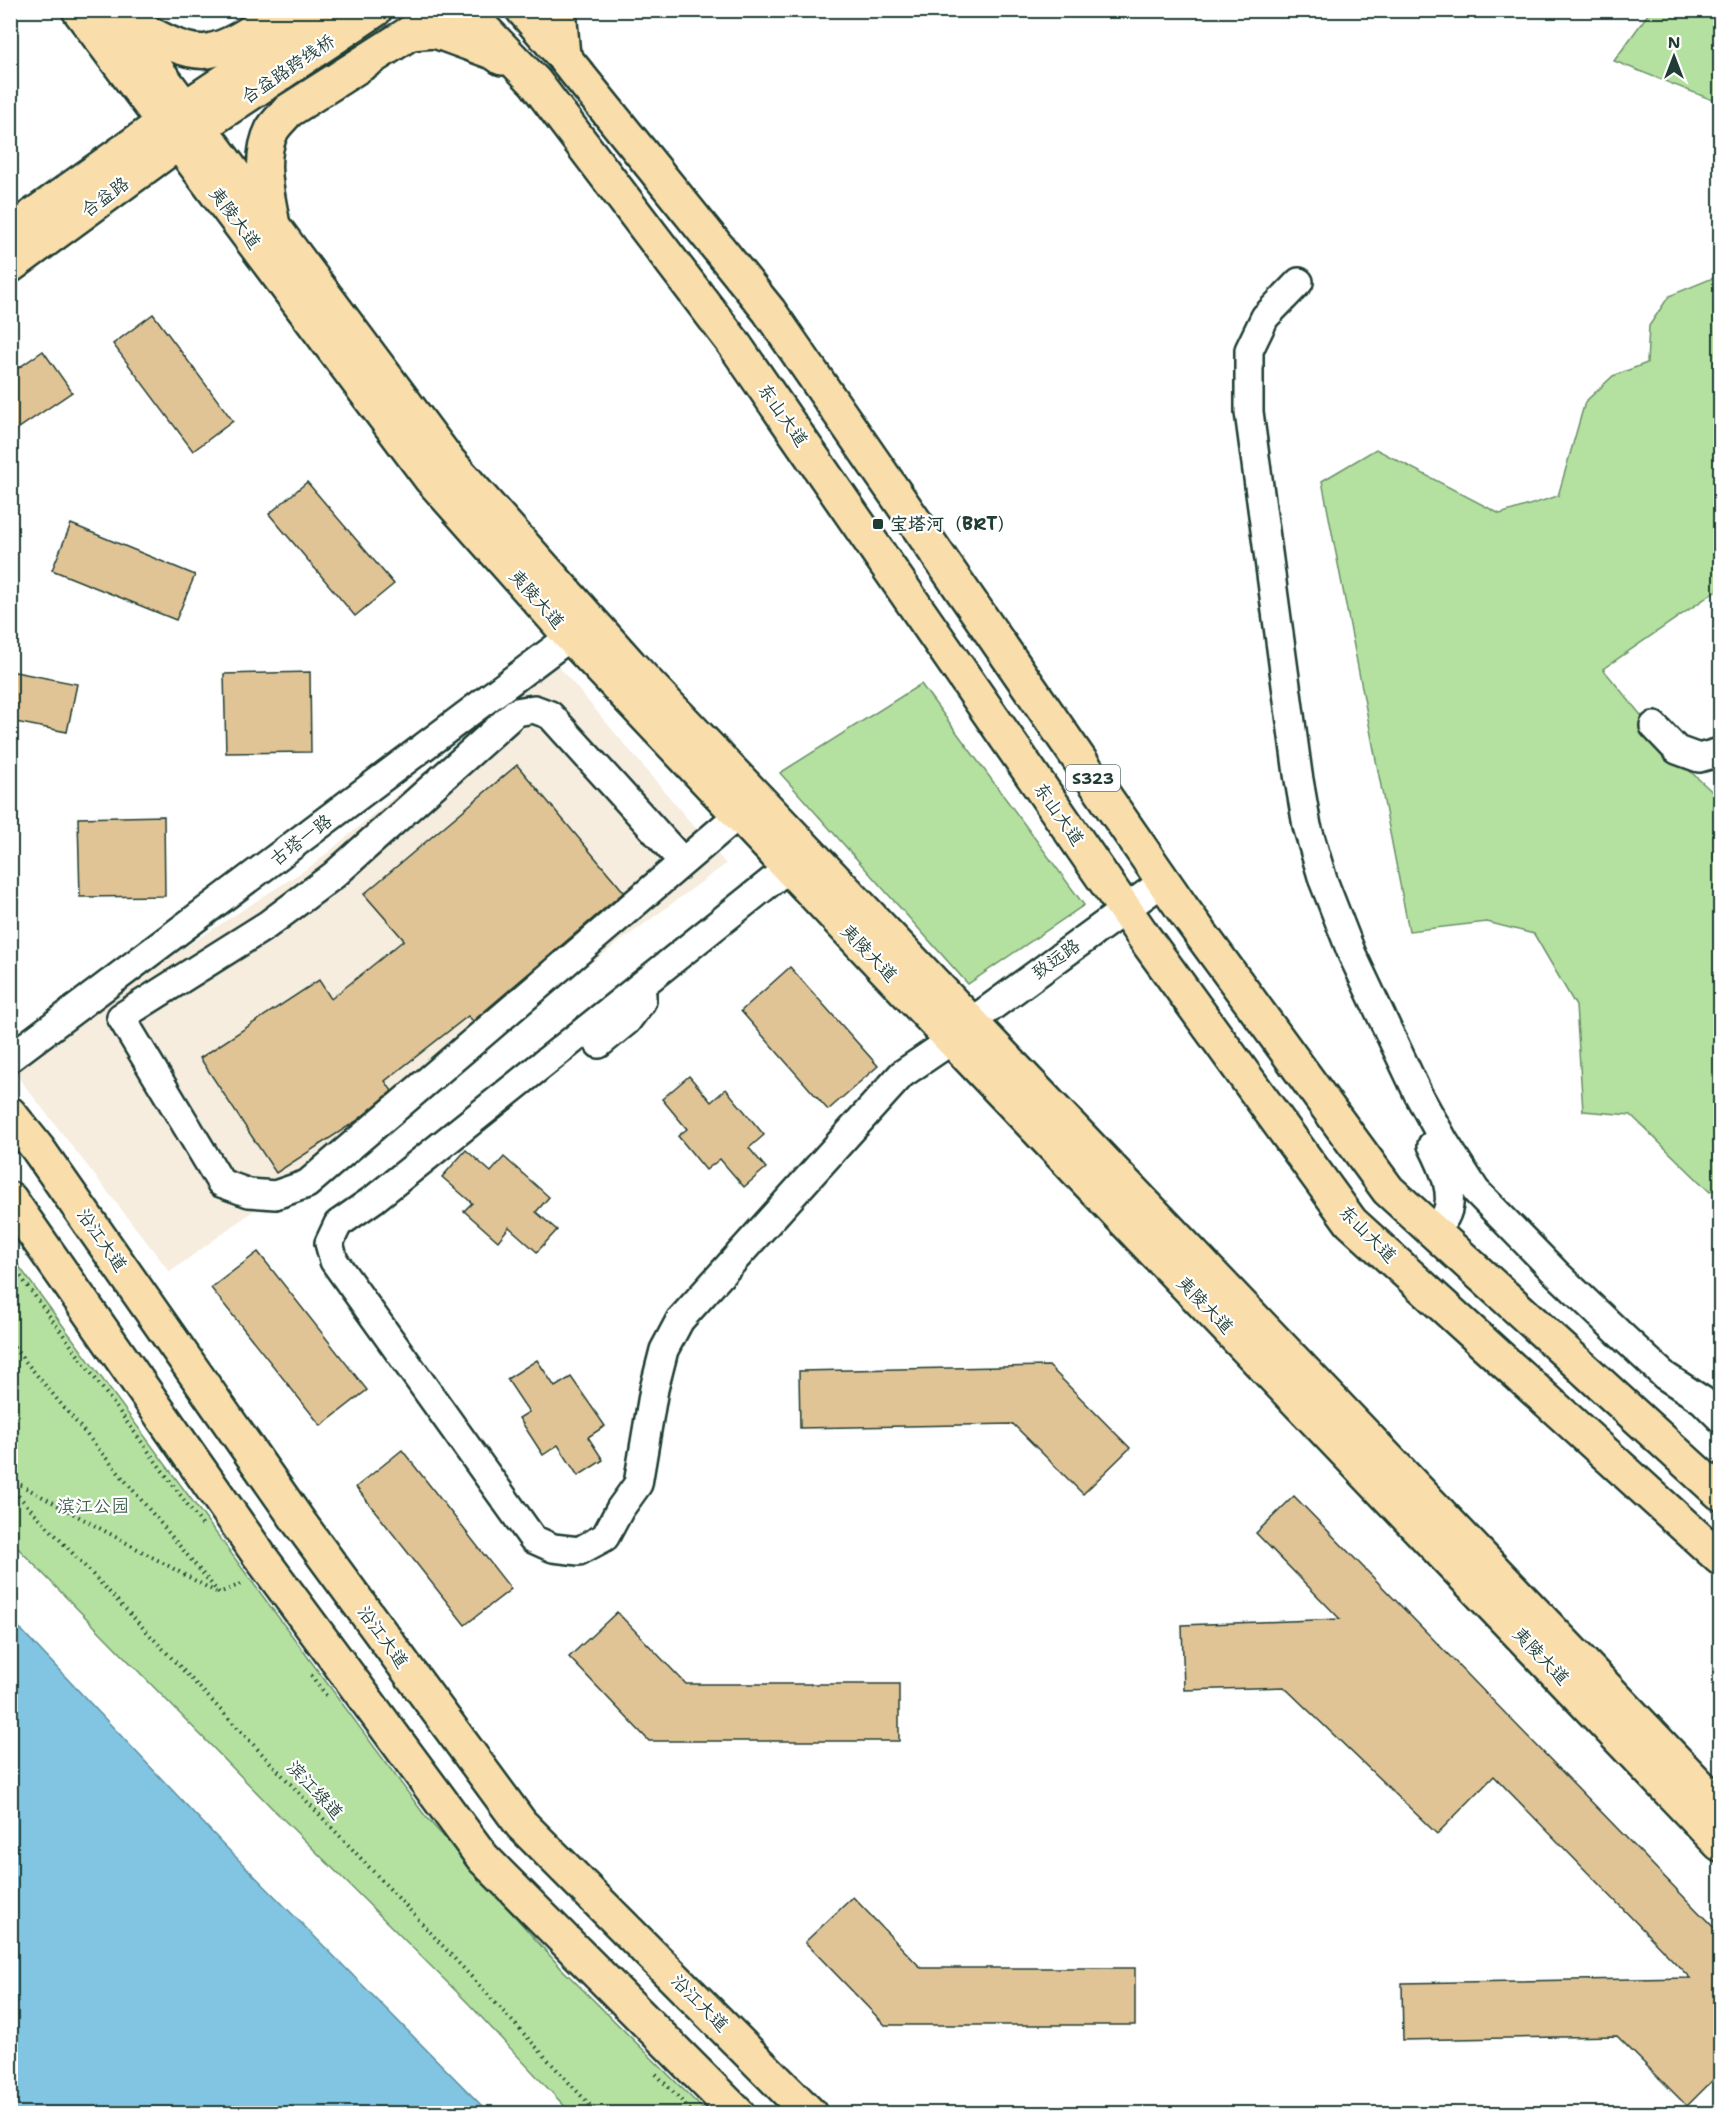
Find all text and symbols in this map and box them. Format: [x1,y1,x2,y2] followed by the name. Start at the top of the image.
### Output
[1644,27,1704,87] north arrow
[237,29,339,109] street label: 合益路跨线桥
[1668,32,1680,53] text: N
[76,171,134,223] street label: 合益路
[204,182,266,254] street label: 夷陵大道
[753,379,813,451] street label: 东山大道
[890,512,1015,536] place label: 宝塔河（BRT）
[871,517,885,531] marker: 宝塔河（BRT）
[504,564,570,634] street label: 夷陵大道
[1066,765,1120,791] road number: S323
[1029,778,1089,850] street label: 东山大道
[265,809,337,871] street label: 古塔一路
[835,919,903,987] street label: 夷陵大道
[1027,933,1085,985] street label: 致远路
[1334,1200,1402,1268] street label: 东山大道
[72,1204,132,1276] street label: 沿江大道
[1171,1271,1239,1339] street label: 夷陵大道
[57,1494,129,1518] park label: 滨江公园
[352,1601,414,1673] street label: 沿江大道
[1507,1622,1575,1690] street label: 夷陵大道
[282,1755,348,1825] street label: 滨江绿道
[666,1969,734,2037] street label: 沿江大道

